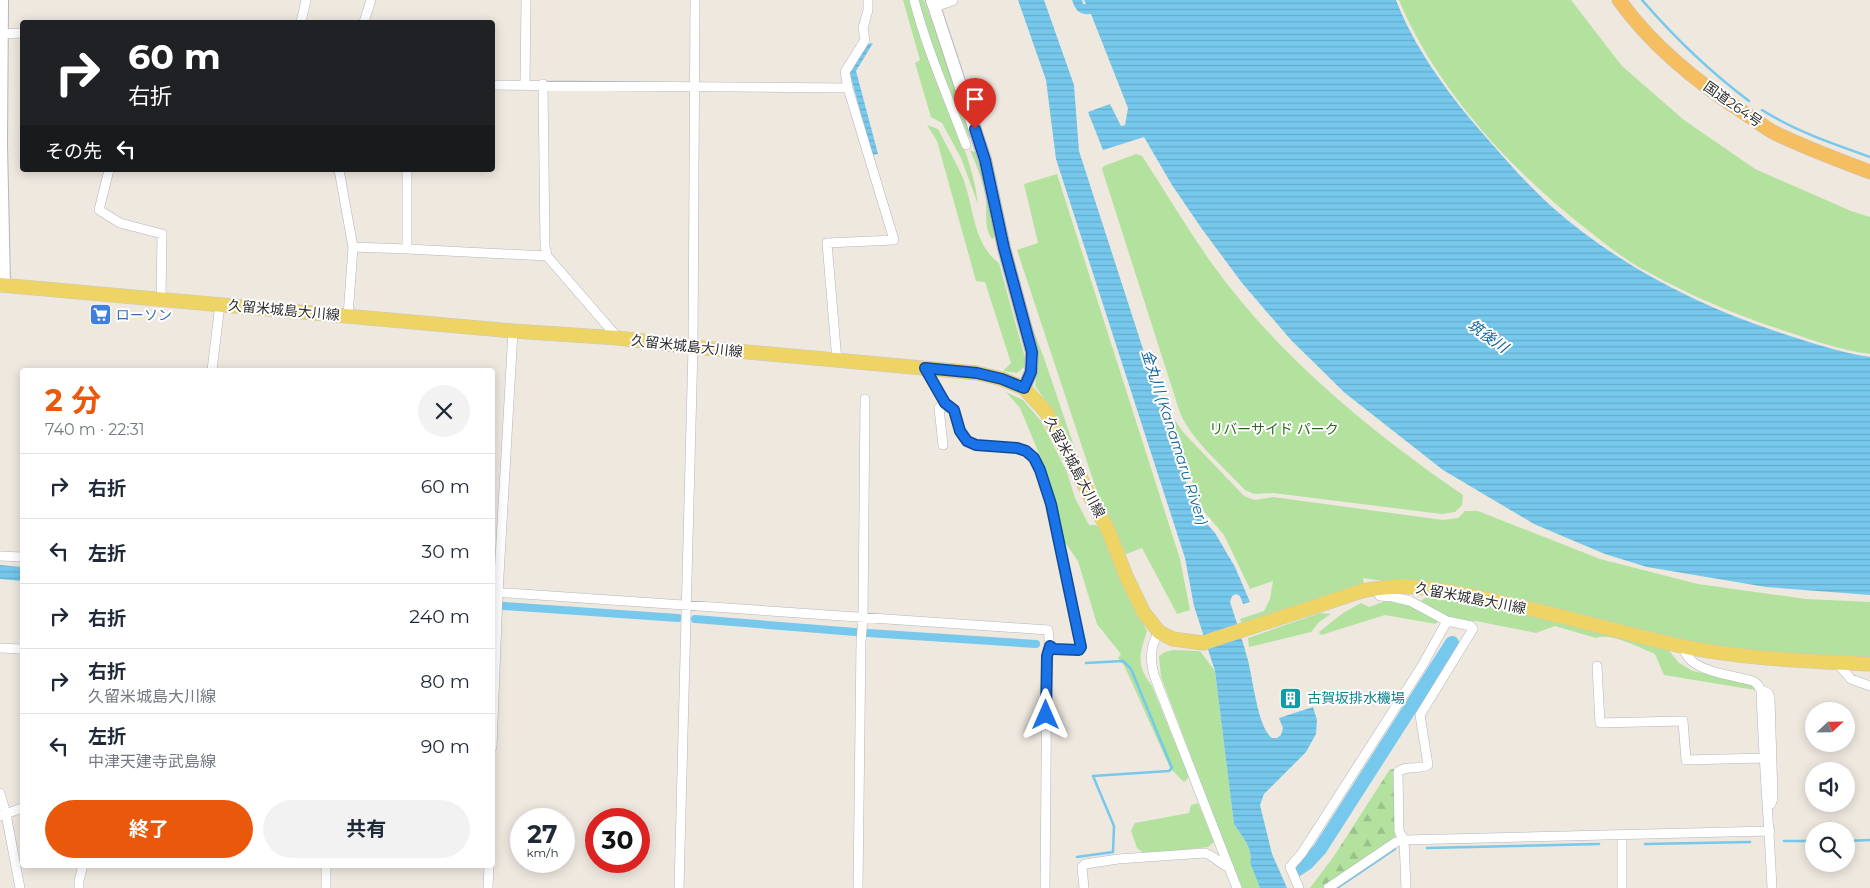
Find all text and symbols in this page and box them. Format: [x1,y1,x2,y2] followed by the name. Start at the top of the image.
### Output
[128,35,221,78] text: 60 m
[45,40,110,105] icon: right
[1700,77,1766,131] street label: 国道264号
[954,78,996,129] pin
[128,83,172,110] text: 右折
[961,85,989,113] icon: arrive
[112,135,140,163] icon: left
[45,140,102,163] text: その先
[227,296,341,324] street label: 久留米城島大川線
[88,303,112,327] supermarket icon: ローソン
[116,306,172,324] place label: ローソン
[1464,315,1514,358] water label: 筑後川
[630,331,744,361] street label: 久留米城島大川線
[1138,347,1212,527] water label: 金丸川 (Kanamaru River)
[45,382,101,419] text: 2 分
[418,385,470,437] button: close
[1041,413,1109,521] street label: 久留米城島大川線
[45,420,145,439] text: 740 m · 22:31
[1209,420,1339,438] park label: リバーサイド パーク
[45,472,73,500] icon: right
[421,475,470,498] text: 60 m
[88,477,126,500] text: 右折
[45,537,73,565] icon: left
[422,540,470,563] text: 30 m
[88,542,126,565] text: 左折
[1414,578,1528,618] street label: 久留米城島大川線
[45,602,73,630] icon: right
[409,605,470,628] text: 240 m
[88,607,126,630] text: 右折
[88,660,126,683] text: 右折
[45,667,73,695] icon: right
[420,670,470,693] text: 80 m
[1279,686,1303,710] building icon: 古賀坂排水機場
[88,687,216,706] text: 久留米城島大川線
[1019,688,1071,740] position arrow
[1307,689,1405,707] place label: 古賀坂排水機場
[1805,702,1855,752] north arrow
[1805,702,1855,872] map controls
[88,725,126,748] text: 左折
[45,732,73,760] icon: left
[421,735,470,758] text: 90 m
[88,752,216,771] text: 中津天建寺武島線
[1805,762,1855,812] button: sound
[45,800,253,858] button: 終了
[263,800,470,858] button: 共有
[585,808,650,873] speed limit sign: 30
[527,819,558,849] text: 27
[1805,822,1855,872] button: search
[526,845,559,860] text: km/h

